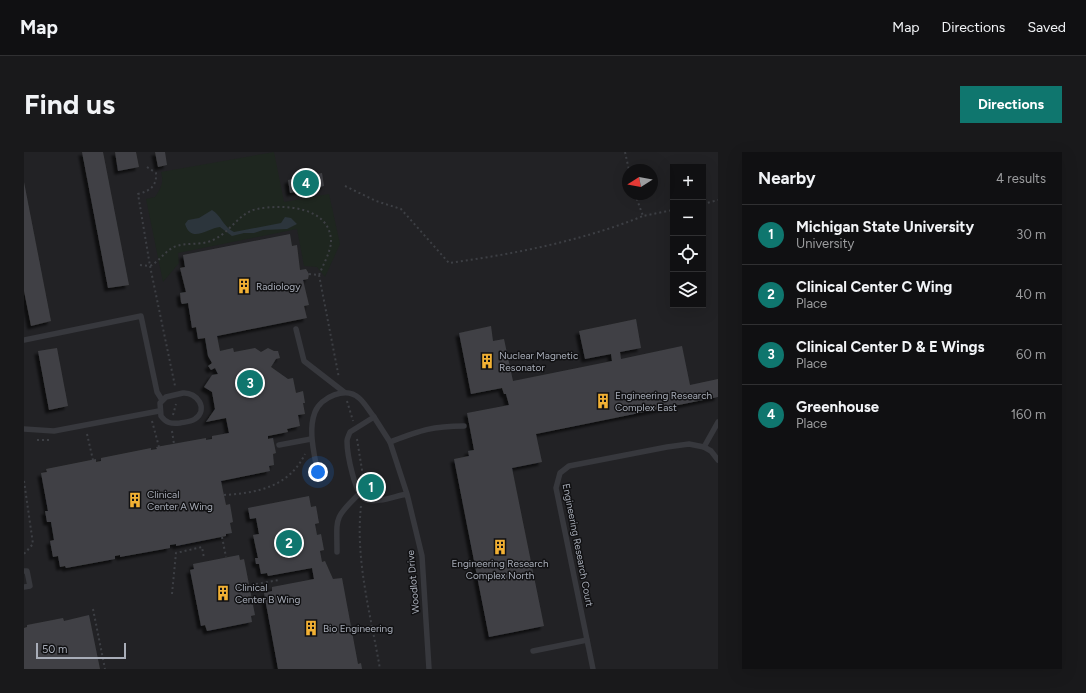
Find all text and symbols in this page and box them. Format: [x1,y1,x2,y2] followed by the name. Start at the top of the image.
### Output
[20,16,58,39] text: Map
[892,19,920,36] text: Map
[942,19,1005,36] text: Directions
[1027,19,1066,36] text: Saved
[960,86,1062,123] button: Directions
[24,87,115,121] text: Find us
[622,164,658,200] north arrow
[670,164,706,308] map controls
[670,164,706,200] button: +
[293,168,319,198] pin: 4
[758,168,816,188] text: Nearby
[996,171,1046,186] text: 4 results
[670,200,706,236] button: −
[796,218,974,236] text: Michigan State University
[768,227,774,242] text: 1
[1016,227,1046,242] text: 30 m
[670,236,706,272] button: locate
[796,236,854,251] text: University
[670,272,706,308] button: layers
[235,277,253,295] building icon: Radiology
[796,278,952,296] text: Clinical Center C Wing
[256,280,301,293] place label: Radiology
[767,287,775,302] text: 2
[1015,287,1046,302] text: 40 m
[796,296,827,311] text: Place
[796,338,985,356] text: Clinical Center D & E Wings
[767,347,775,362] text: 3
[1016,347,1046,362] text: 60 m
[499,349,579,374] place label: Nuclear Magnetic Resonator
[478,352,496,370] building icon: Nuclear Magnetic Resonator
[796,356,827,371] text: Place
[237,368,263,398] pin: 3
[615,389,713,414] place label: Engineering Research Complex East
[594,392,612,410] building icon: Engineering Research Complex East
[796,398,879,416] text: Greenhouse
[767,407,775,422] text: 4
[1011,407,1046,422] text: 160 m
[796,416,827,431] text: Place
[308,462,328,482] your location
[358,472,384,502] pin: 1
[560,482,596,608] street label: Engineering Research Court
[147,488,213,513] place label: Clinical Center A Wing
[126,491,144,509] building icon: Clinical Center A Wing
[276,528,302,558] pin: 2
[491,538,509,556] building icon: Engineering Research Complex North
[404,549,422,614] street label: Woodlot Drive
[451,557,549,582] place label: Engineering Research Complex North
[235,581,300,606] place label: Clinical Center B Wing
[214,584,232,602] building icon: Clinical Center B Wing
[302,619,320,637] building icon: Bio Engineering
[323,622,393,635] place label: Bio Engineering
[36,641,126,660] scale bar
[42,643,67,656] text: 50 m

